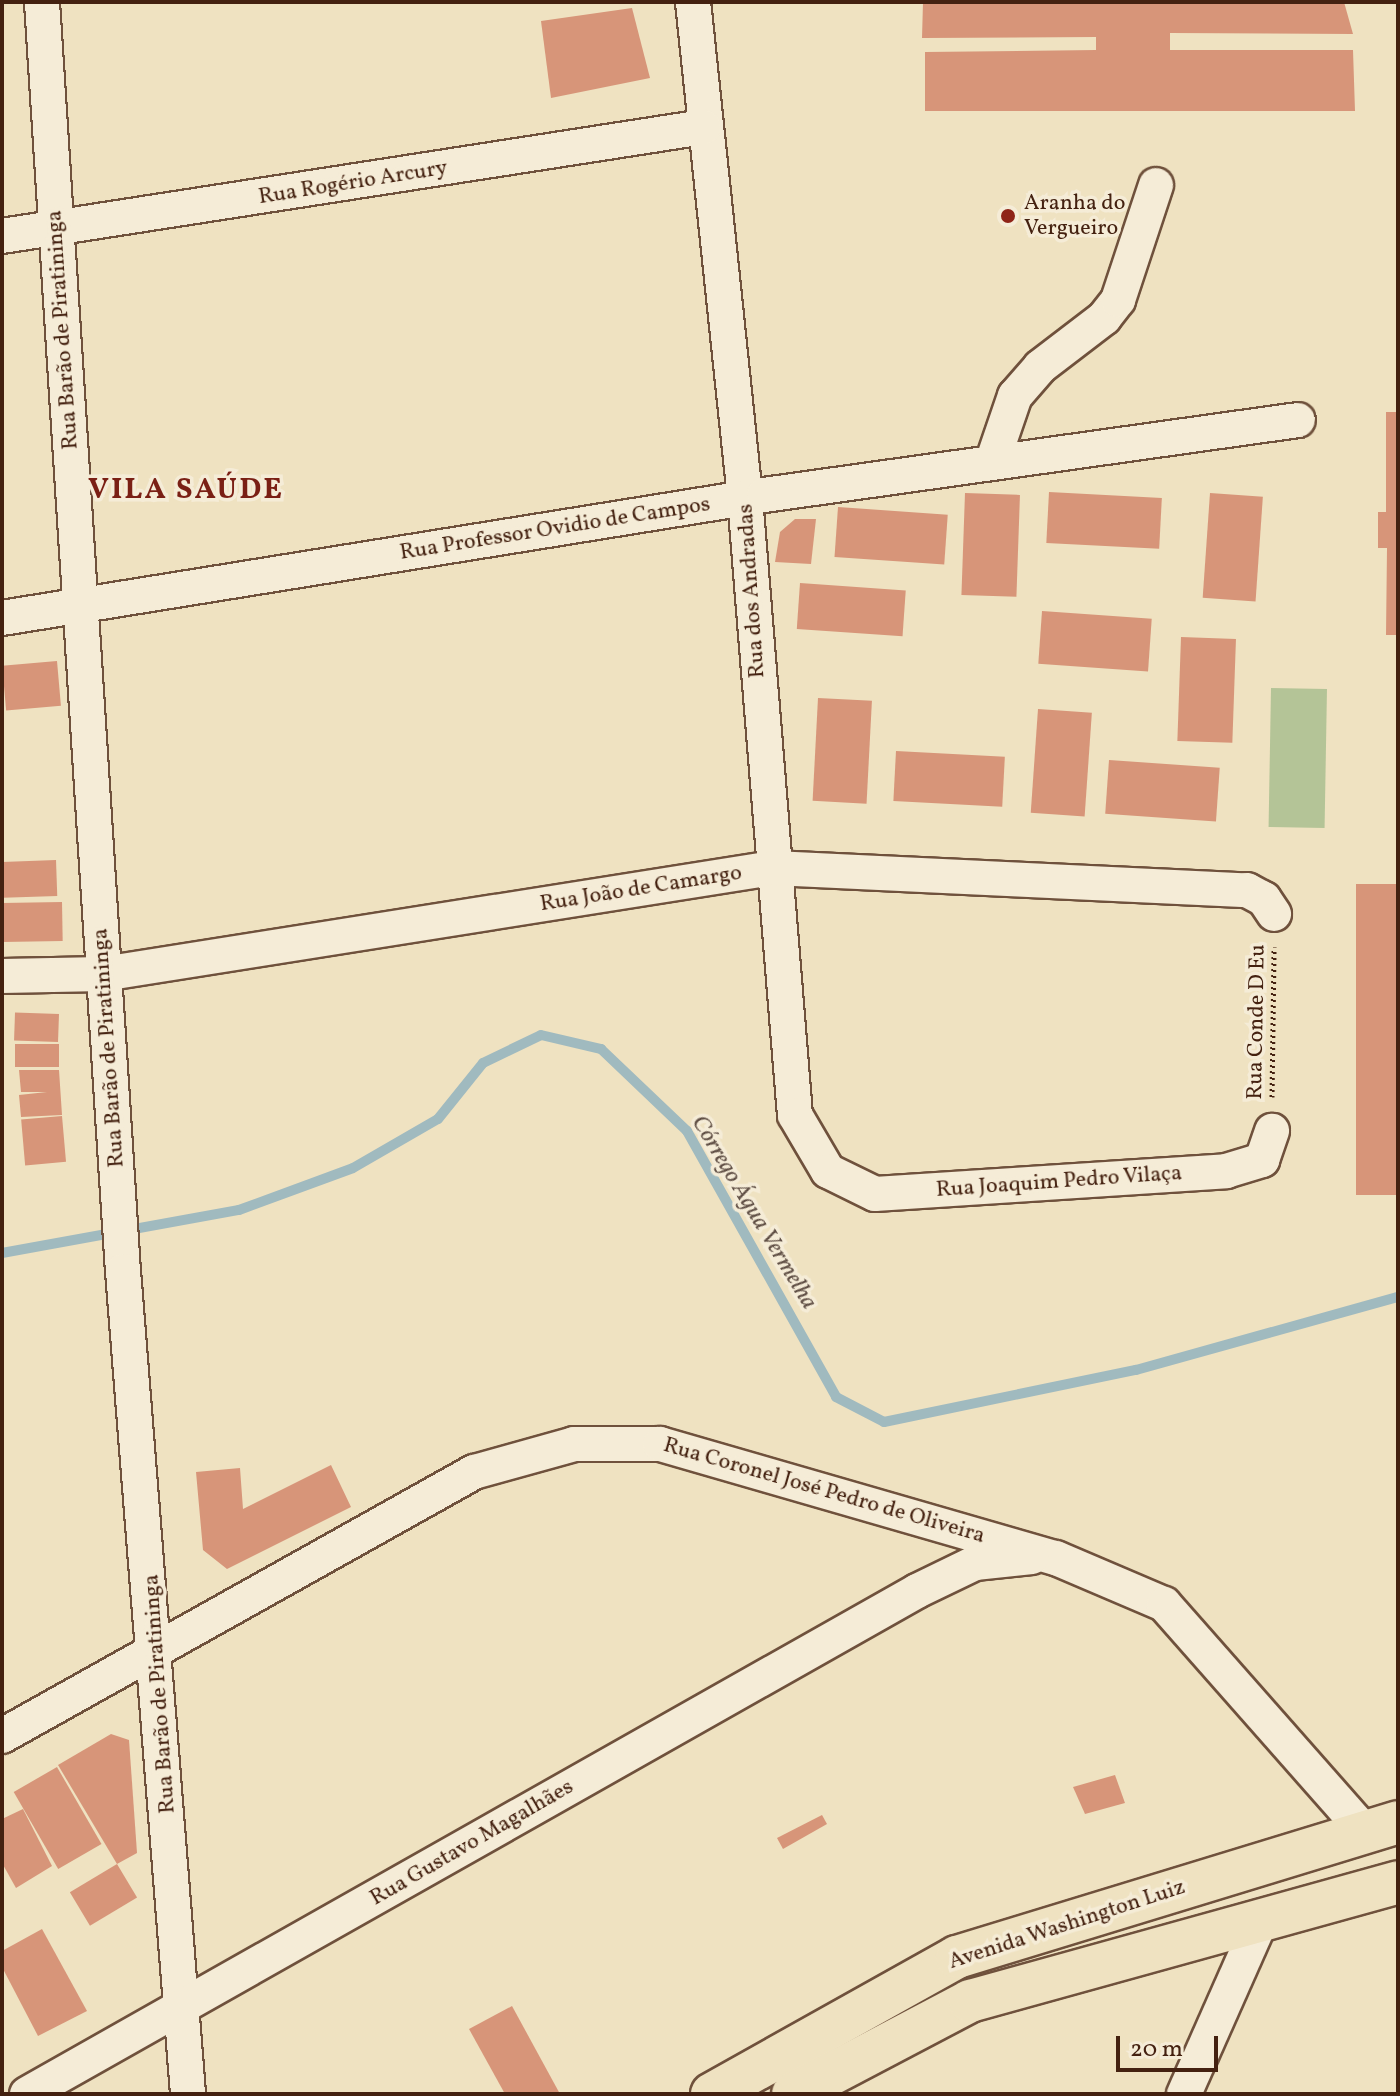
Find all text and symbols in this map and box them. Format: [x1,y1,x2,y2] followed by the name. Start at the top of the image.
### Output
[257,155,449,211] street label: Rua Rogério Arcury
[1024,190,1125,242] place label: Aranha do Vergueiro
[999,207,1017,225] marker: Aranha do Vergueiro
[41,210,85,450] street label: Rua Barão de Piratininga
[88,472,284,508] district label: VILA SAÚDE
[398,491,712,567] street label: Rua Professor Ovidio de Campos
[733,503,771,679] street label: Rua dos Andradas
[538,860,744,918] street label: Rua João de Camargo
[87,928,131,1168] street label: Rua Barão de Piratininga
[1242,944,1272,1100] street label: Rua Conde D Eu
[684,1111,822,1315] water label: Córrego Água Vermelha
[935,1160,1183,1204] street label: Rua Joaquim Pedro Vilaça
[660,1432,988,1550] street label: Rua Coronel José Pedro de Oliveira
[138,1574,182,1814] street label: Rua Barão de Piratininga
[366,1774,578,1912] street label: Rua Gustavo Magalhães
[945,1874,1189,1976] street label: Avenida Washington Luiz
[1120,2020,1222,2070] scale bar
[1130,2033,1183,2067] text: 20 m

